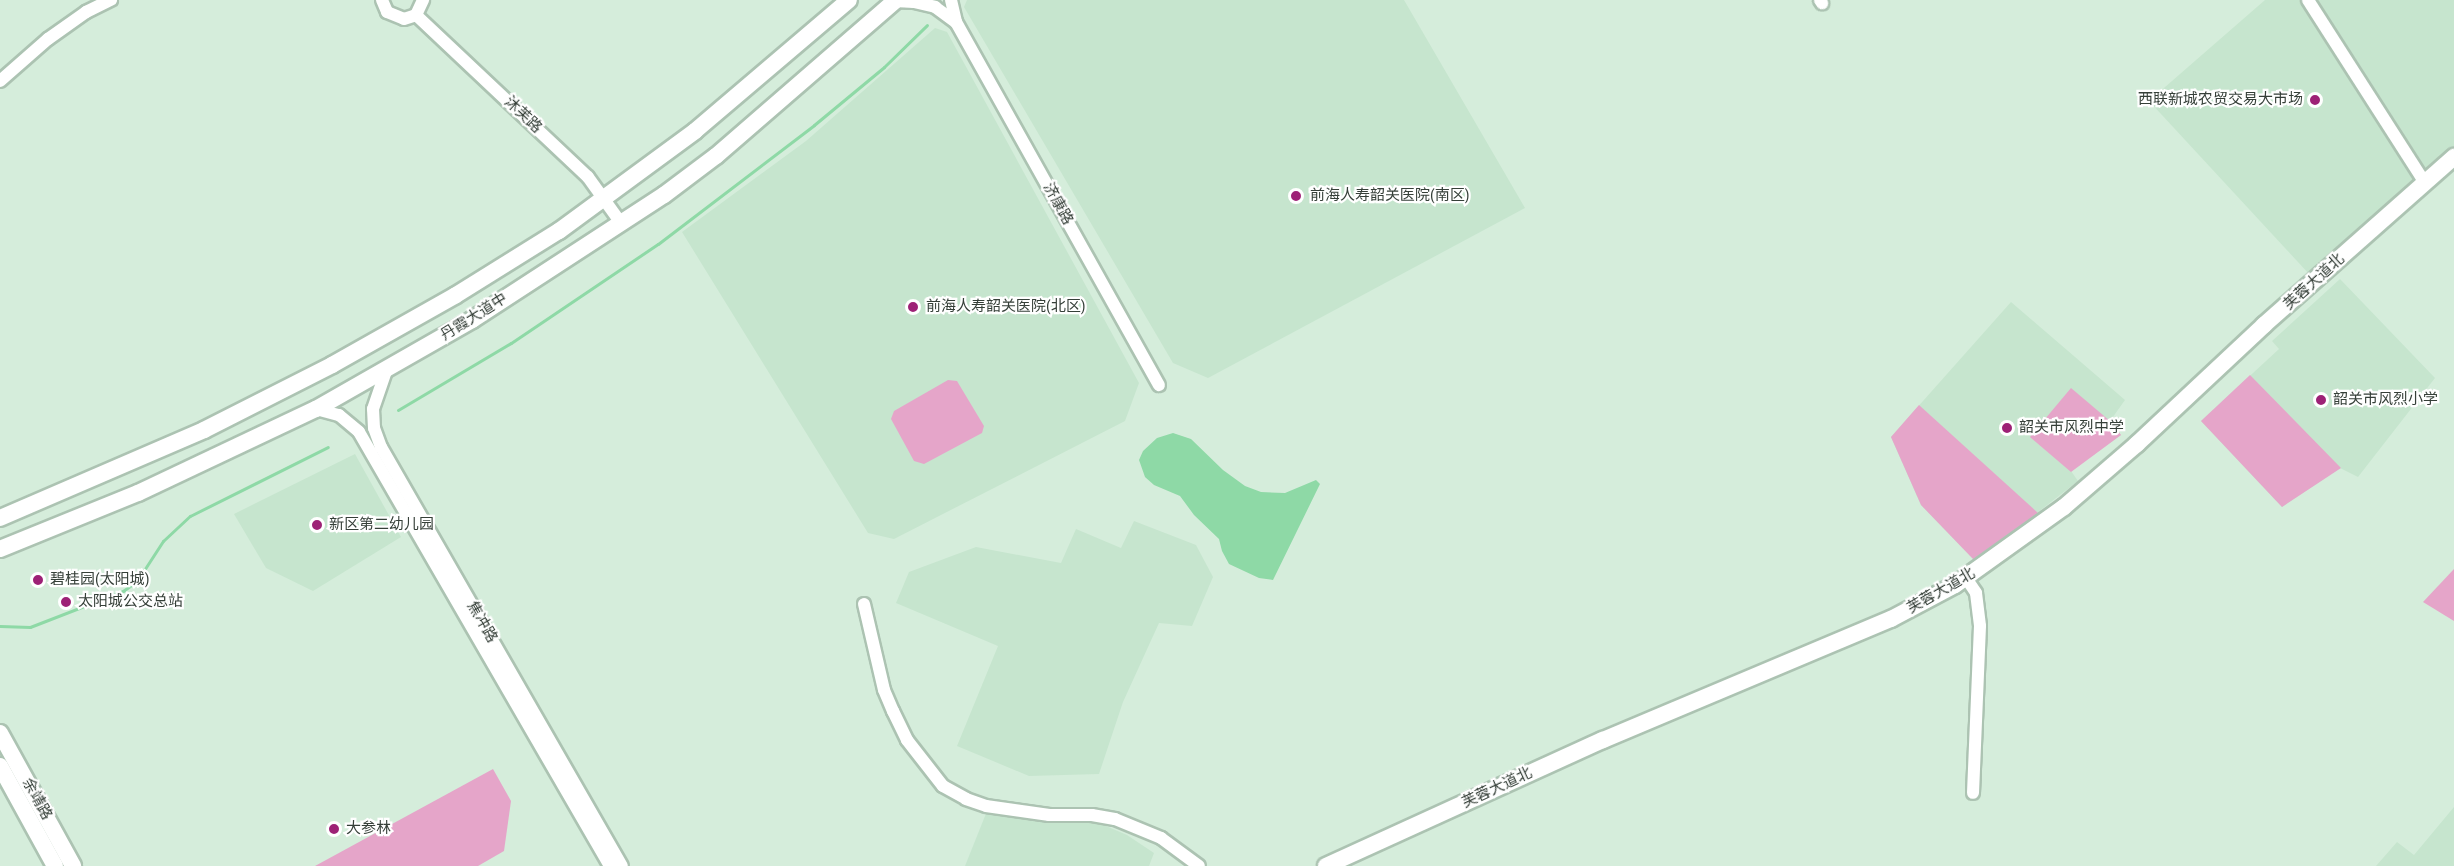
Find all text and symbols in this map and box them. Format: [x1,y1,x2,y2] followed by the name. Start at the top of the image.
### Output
[2138,91,2303,109] place label: 西联新城农贸交易大市场
[500,93,546,137] street label: 沐芙路
[2308,93,2322,107] marker: 西联新城农贸交易大市场
[1039,180,1077,228] street label: 济康路
[1287,187,1305,205] marker: 前海人寿韶关医院(南区)
[1310,187,1469,205] place label: 前海人寿韶关医院(南区)
[2280,250,2348,314] street label: 芙蓉大道北
[437,289,511,345] street label: 丹霞大道中
[904,298,922,316] marker: 前海人寿韶关医院(北区)
[926,298,1085,316] place label: 前海人寿韶关医院(北区)
[2333,391,2438,409] place label: 韶关市风烈小学
[2314,393,2328,407] marker: 韶关市风烈小学
[2019,419,2124,437] place label: 韶关市风烈中学
[2000,421,2014,435] marker: 韶关市风烈中学
[329,516,434,534] place label: 新区第二幼儿园
[310,518,324,532] marker: 新区第二幼儿园
[1904,564,1978,618] street label: 芙蓉大道北
[50,571,149,589] place label: 碧桂园(太阳城)
[31,573,45,587] marker: 碧桂园(太阳城)
[78,593,183,611] place label: 太阳城公交总站
[59,595,73,609] marker: 太阳城公交总站
[463,598,501,646] street label: 焦冲路
[1459,764,1535,812] street label: 芙蓉大道北
[18,775,56,823] street label: 余靖路
[346,820,391,838] place label: 大参林
[327,822,341,836] marker: 大参林

